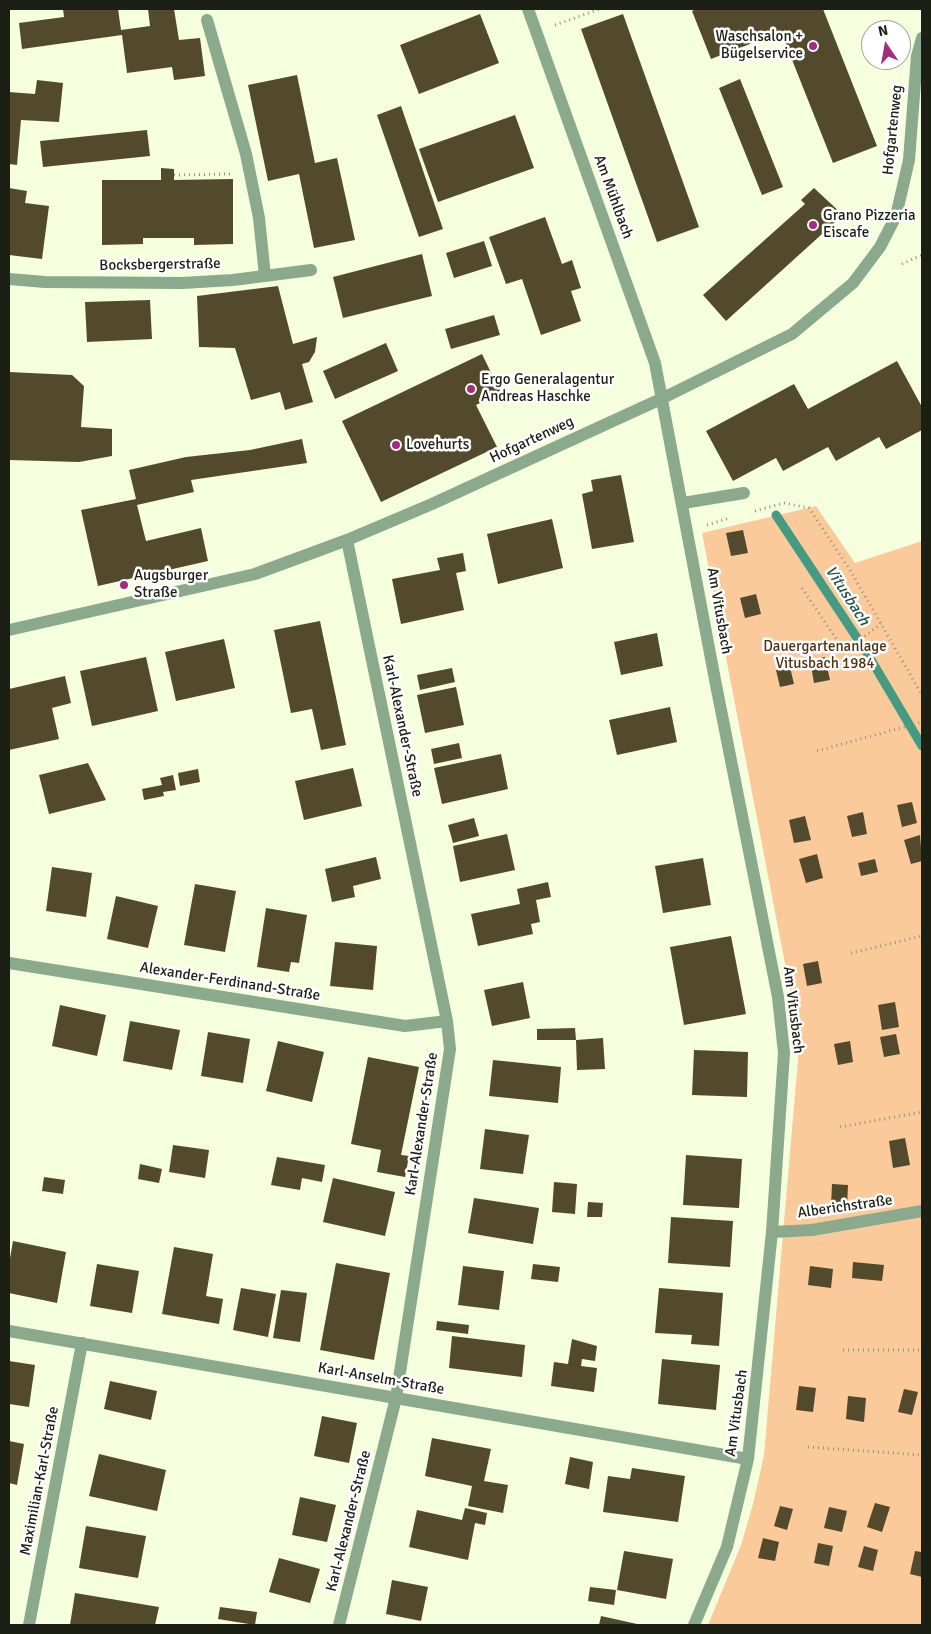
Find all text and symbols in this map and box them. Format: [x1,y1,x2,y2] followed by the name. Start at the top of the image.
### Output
[861,20,911,70] north arrow
[876,21,890,40] text: N
[716,28,803,63] place label: Waschsalon + Bügelservice
[807,40,819,52] marker: Waschsalon + Bügelservice
[879,84,907,176] street label: Hofgartenweg
[589,153,637,241] street label: Am Mühlbach
[823,207,916,242] place label: Grano Pizzeria Eiscafe
[807,219,819,231] marker: Grano Pizzeria Eiscafe
[99,255,221,275] street label: Bocksbergerstraße
[481,371,614,406] place label: Ergo Generalagentur Andreas Haschke
[465,383,477,395] marker: Ergo Generalagentur Andreas Haschke
[487,413,577,467] street label: Hofgartenweg
[406,436,469,454] place label: Lovehurts
[390,439,402,451] marker: Lovehurts
[821,562,873,630] water label: Vitusbach
[703,566,735,656] street label: Am Vitusbach
[134,567,208,602] place label: Augsburger Straße
[118,579,130,591] marker: Augsburger Straße
[763,638,887,673] park label: Dauergartenanlage Vitusbach 1984
[378,653,426,799] street label: Karl-Alexander-Straße
[138,959,322,1005] street label: Alexander-Ferdinand-Straße
[779,965,807,1055] street label: Am Vitusbach
[402,1051,442,1197] street label: Karl-Alexander-Straße
[796,1191,894,1223] street label: Alberichstraße
[316,1359,446,1399] street label: Karl-Anselm-Straße
[722,1368,752,1458] street label: Am Vitusbach
[17,1405,63,1557] street label: Maximilian-Karl-Straße
[323,1449,375,1593] street label: Karl-Alexander-Straße

